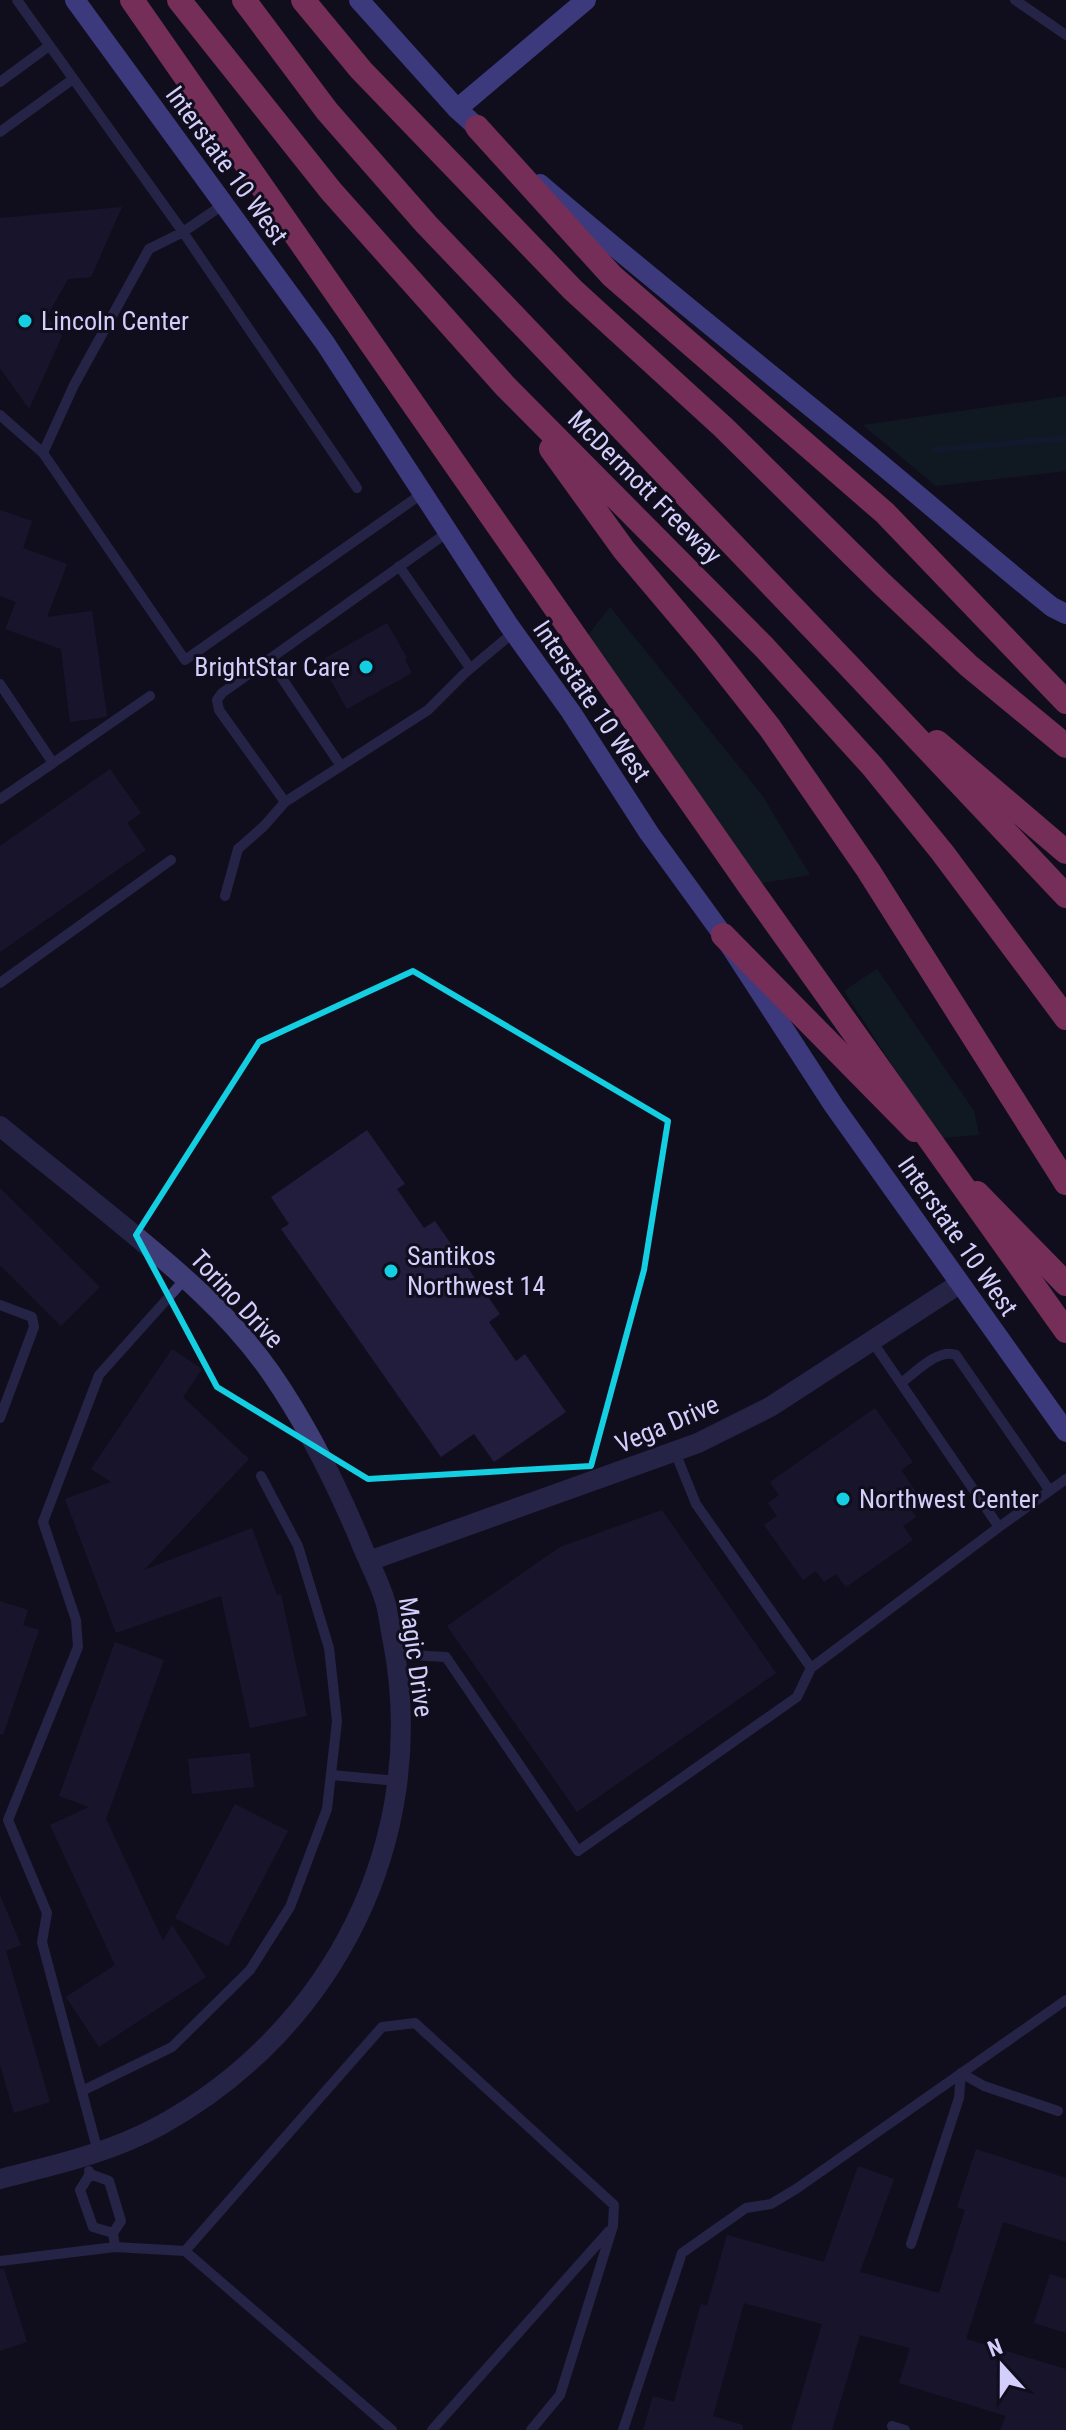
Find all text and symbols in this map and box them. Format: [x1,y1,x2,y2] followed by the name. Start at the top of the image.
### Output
[160,80,294,250] street label: Interstate 10 West
[41,306,189,336] place label: Lincoln Center
[16,312,34,330] marker: Lincoln Center
[562,404,728,570] street label: McDermott Freeway
[527,615,657,787] street label: Interstate 10 West
[194,652,350,682] place label: BrightStar Care
[357,658,375,676] marker: BrightStar Care
[892,1151,1024,1321] street label: Interstate 10 West
[407,1241,545,1301] place label: Santikos Northwest 14
[184,1244,290,1354] street label: Torino Drive
[382,1262,400,1280] marker: Santikos Northwest 14
[611,1389,723,1459] street label: Vega Drive
[859,1484,1039,1514] place label: Northwest Center
[834,1490,852,1508] marker: Northwest Center
[393,1595,439,1719] street label: Magic Drive
[962,2326,1042,2406] north arrow
[984,2334,1006,2362] text: N

